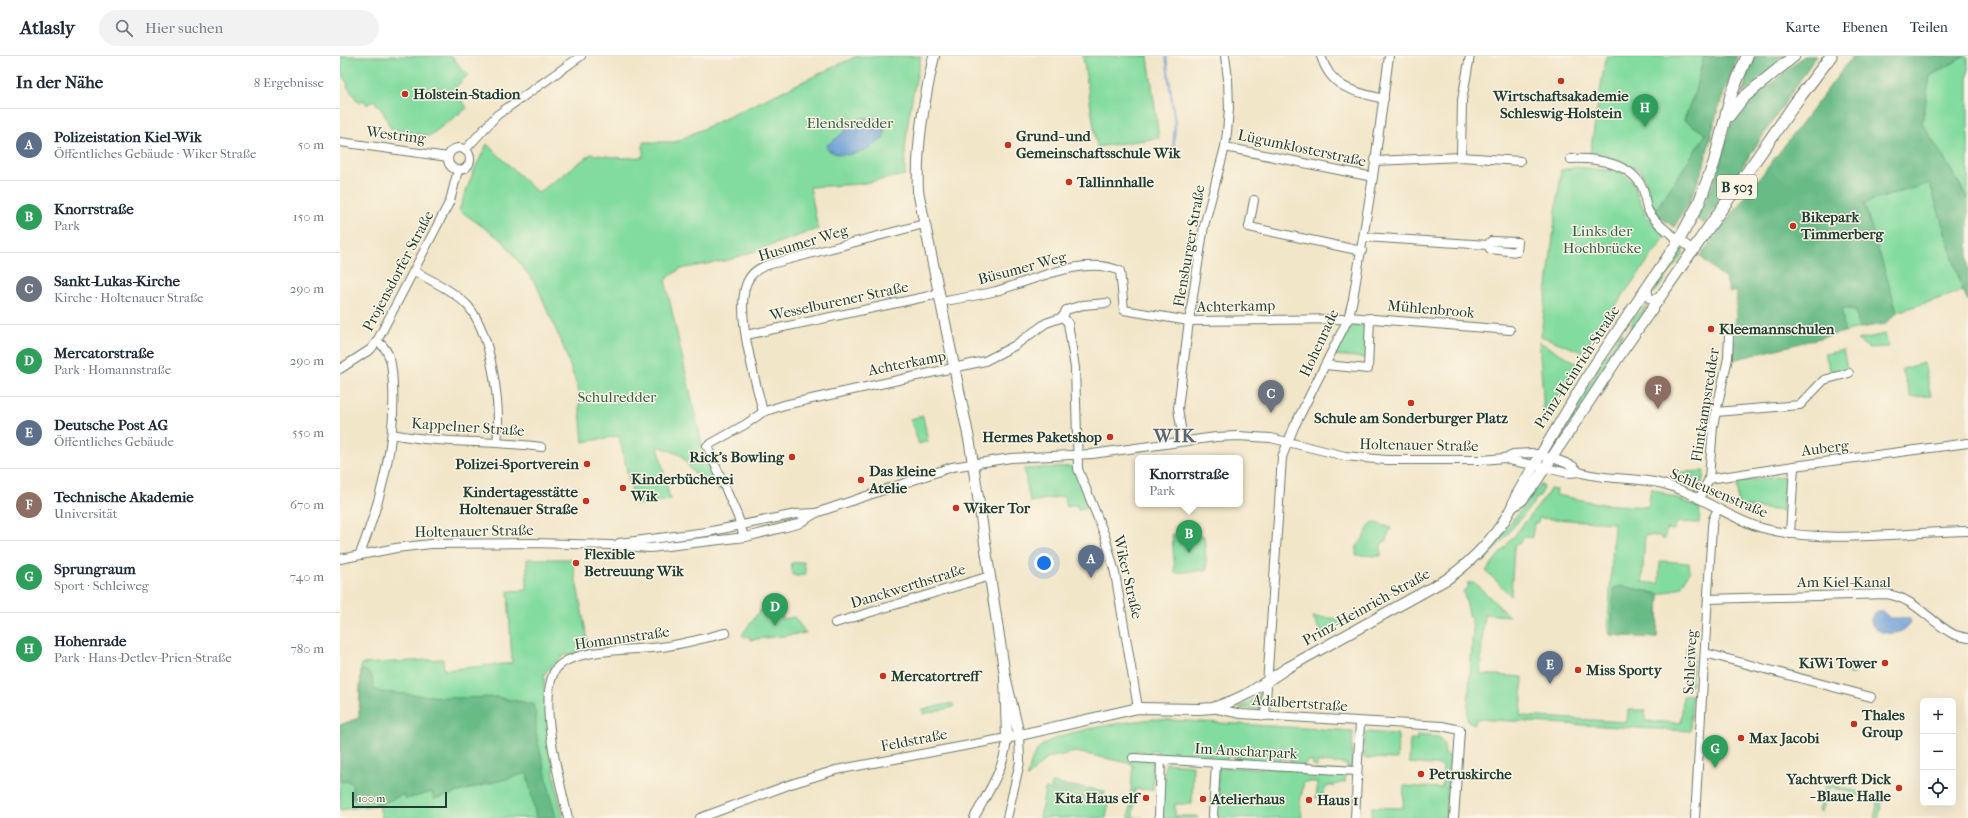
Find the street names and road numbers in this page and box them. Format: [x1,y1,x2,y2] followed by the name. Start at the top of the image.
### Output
[364,122,428,148] street label: Westring
[1236,126,1368,171] street label: Lügumklosterstraße
[1717,175,1757,199] road number: B 503
[1169,183,1209,308] street label: Flensburger Straße
[359,207,438,334] street label: Projensdorfer Straße
[756,221,851,265] street label: Husumer Weg
[976,247,1069,288] street label: Büsumer Weg
[767,277,911,325] street label: Wesselburener Straße
[1195,296,1276,316] street label: Achterkamp
[1387,296,1476,322] street label: Mühlenbrook
[1531,302,1624,432] street label: Prinz-Heinrich-Straße
[1296,306,1343,380] street label: Hohenrade
[1687,346,1723,463] street label: Flintkampsredder
[866,347,947,380] street label: Achterkamp
[411,414,526,440] street label: Kappelner Straße
[1359,435,1479,455] street label: Holtenauer Straße
[1799,436,1851,460] street label: Auberg
[1668,464,1771,522] street label: Schleusenstraße
[414,521,534,541] street label: Holtenauer Straße
[1109,532,1147,621] street label: Wiker Straße
[848,560,968,612] street label: Danckwerthstraße
[1299,564,1433,650] street label: Prinz-Heinrich-Straße
[1796,573,1891,591] street label: Am Kiel-Kanal
[573,622,671,654] street label: Homannstraße
[1679,628,1701,695] street label: Schleiweg
[1251,691,1349,715] street label: Adalbertstraße
[879,725,949,755] street label: Feldstraße
[1194,739,1298,763] street label: Im Anscharpark

